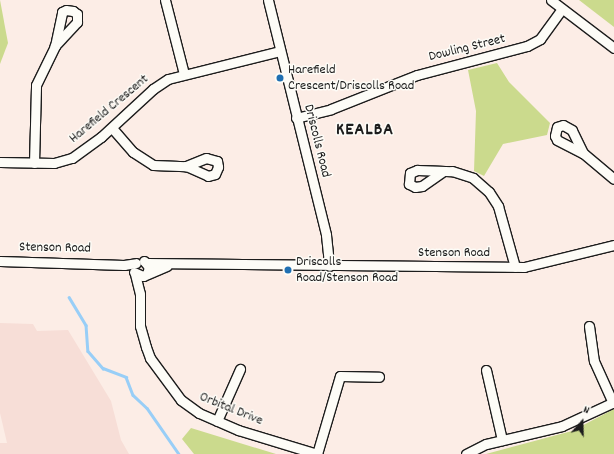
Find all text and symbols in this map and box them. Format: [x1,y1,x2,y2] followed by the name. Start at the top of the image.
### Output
[427,30,507,66] street label: Dowling Street
[288,62,414,94] place label: Harefield Crescent/Driscolls Road
[66,71,152,147] street label: Harefield Crescent
[275,73,285,83] marker: Harefield Crescent/Driscolls Road
[300,103,334,179] street label: Driscolls Road
[336,120,394,142] district label: KEALBA
[19,239,91,257] street label: Stenson Road
[418,245,490,261] street label: Stenson Road
[296,254,398,286] place label: Driscolls Road/Stenson Road
[283,265,293,275] marker: Driscolls Road/Stenson Road
[197,389,265,429] street label: Orbital Drive
[562,402,602,442] north arrow
[581,402,591,419] text: N

